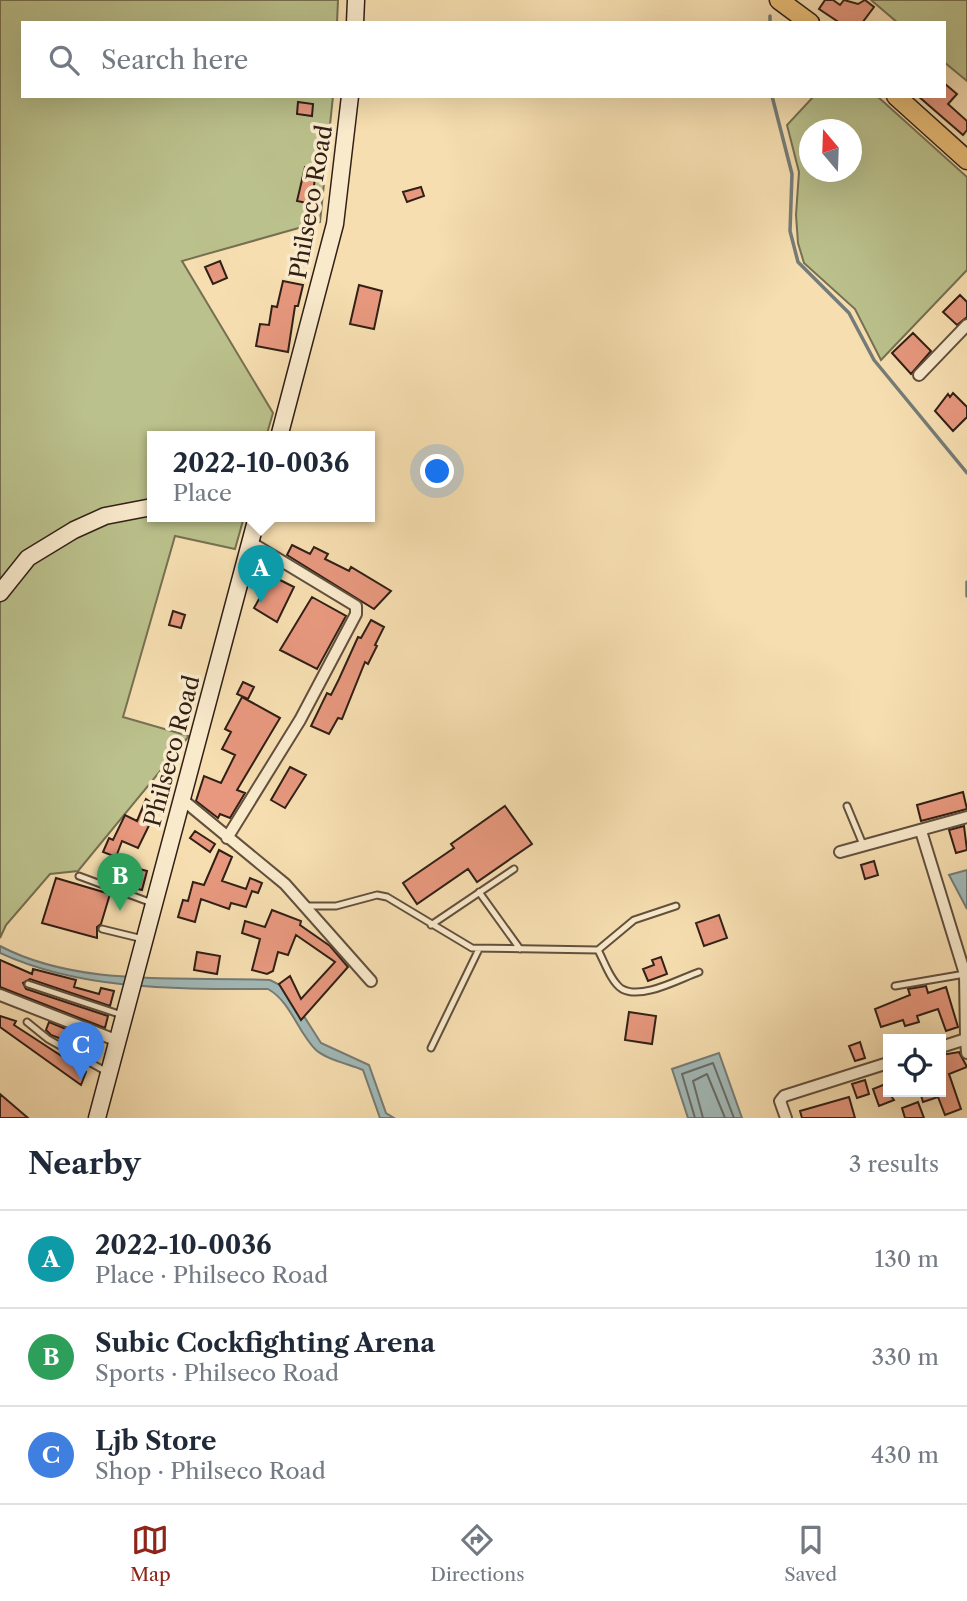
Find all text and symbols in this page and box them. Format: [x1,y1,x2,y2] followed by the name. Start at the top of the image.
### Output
[21,21,946,98] search box
[45,41,83,79] icon: search
[101,44,248,76] text: Search here
[799,119,862,182] north arrow
[284,123,338,281] street label: Philseco Road
[147,431,375,522] popup
[173,447,349,479] text: 2022-10-0036
[420,454,454,488] your location
[173,479,232,507] text: Place
[238,545,284,603] pin: A
[138,672,206,830] street label: Philseco Road
[97,853,143,911] pin: B
[58,1022,104,1080] pin: C
[883,1034,946,1097] map controls
[883,1034,946,1097] button: locate
[28,1145,141,1182] text: Nearby
[849,1150,939,1178] text: 3 results
[95,1229,272,1261] text: 2022-10-0036
[42,1245,60,1273] text: A
[875,1245,939,1273] text: 130 m
[95,1261,328,1289] text: Place · Philseco Road
[95,1327,435,1359] text: Subic Cockfighting Arena
[42,1343,60,1371] text: B
[872,1343,939,1371] text: 330 m
[95,1359,339,1387] text: Sports · Philseco Road
[95,1425,216,1457] text: Ljb Store
[42,1441,60,1469] text: C
[871,1441,939,1469] text: 430 m
[95,1457,326,1485] text: Shop · Philseco Road
[130,1521,171,1586] tab: Map
[431,1521,524,1586] tab: Directions
[784,1521,837,1586] tab: Saved

